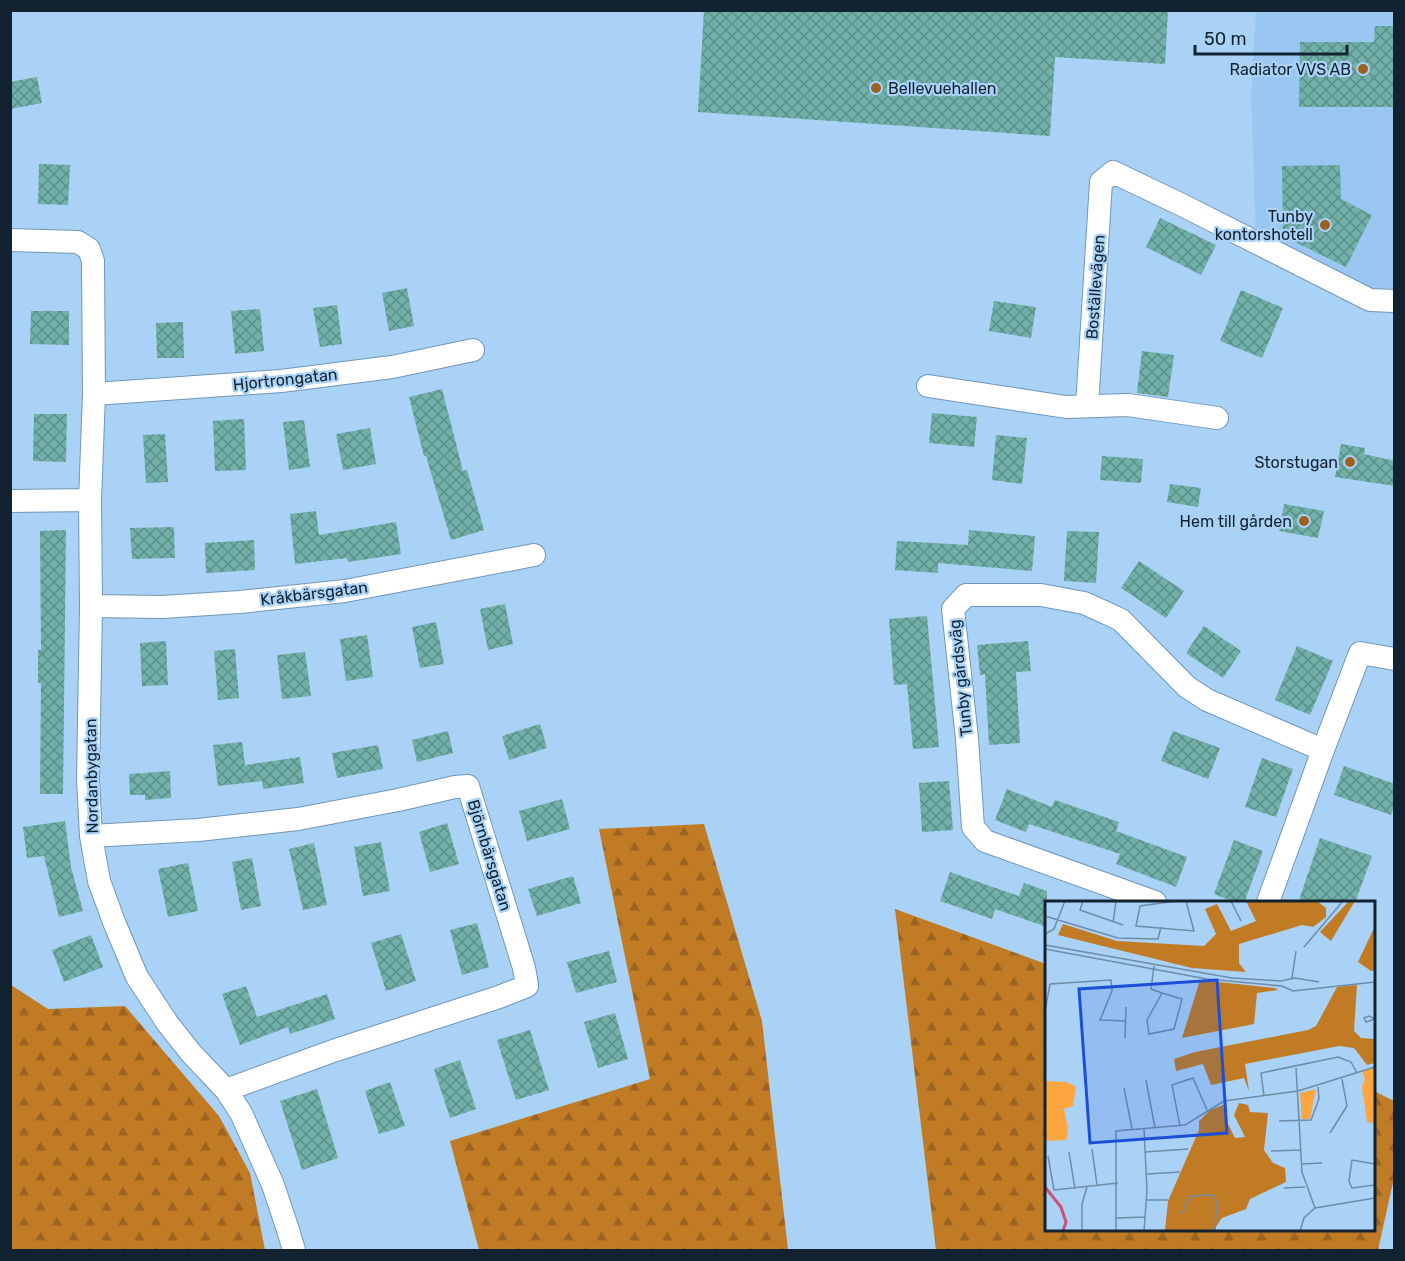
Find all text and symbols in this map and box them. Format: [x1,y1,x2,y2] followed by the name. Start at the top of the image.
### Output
[1195,18,1346,56] scale bar
[1204,28,1247,50] text: 50 m
[1229,60,1351,79] place label: Radiator VVS AB
[1356,62,1370,76] marker: Radiator VVS AB
[888,79,997,98] place label: Bellevuehallen
[869,81,883,95] marker: Bellevuehallen
[1215,207,1313,244] place label: Tunby kontorshotell
[1318,218,1332,232] marker: Tunby kontorshotell
[1082,234,1109,340] street label: Boställevägen
[232,365,338,394] street label: Hjortrongatan
[1254,453,1338,472] place label: Storstugan
[1343,455,1357,469] marker: Storstugan
[1180,512,1292,531] place label: Hem till gården
[1297,514,1311,528] marker: Hem till gården
[259,577,369,610] street label: Kråkbärsgatan
[945,619,976,737] street label: Tunby gårdsväg
[81,718,102,834] street label: Nordanbygatan
[464,797,515,913] street label: Björnbärsgatan
[1045,901,1375,1231] inset map

